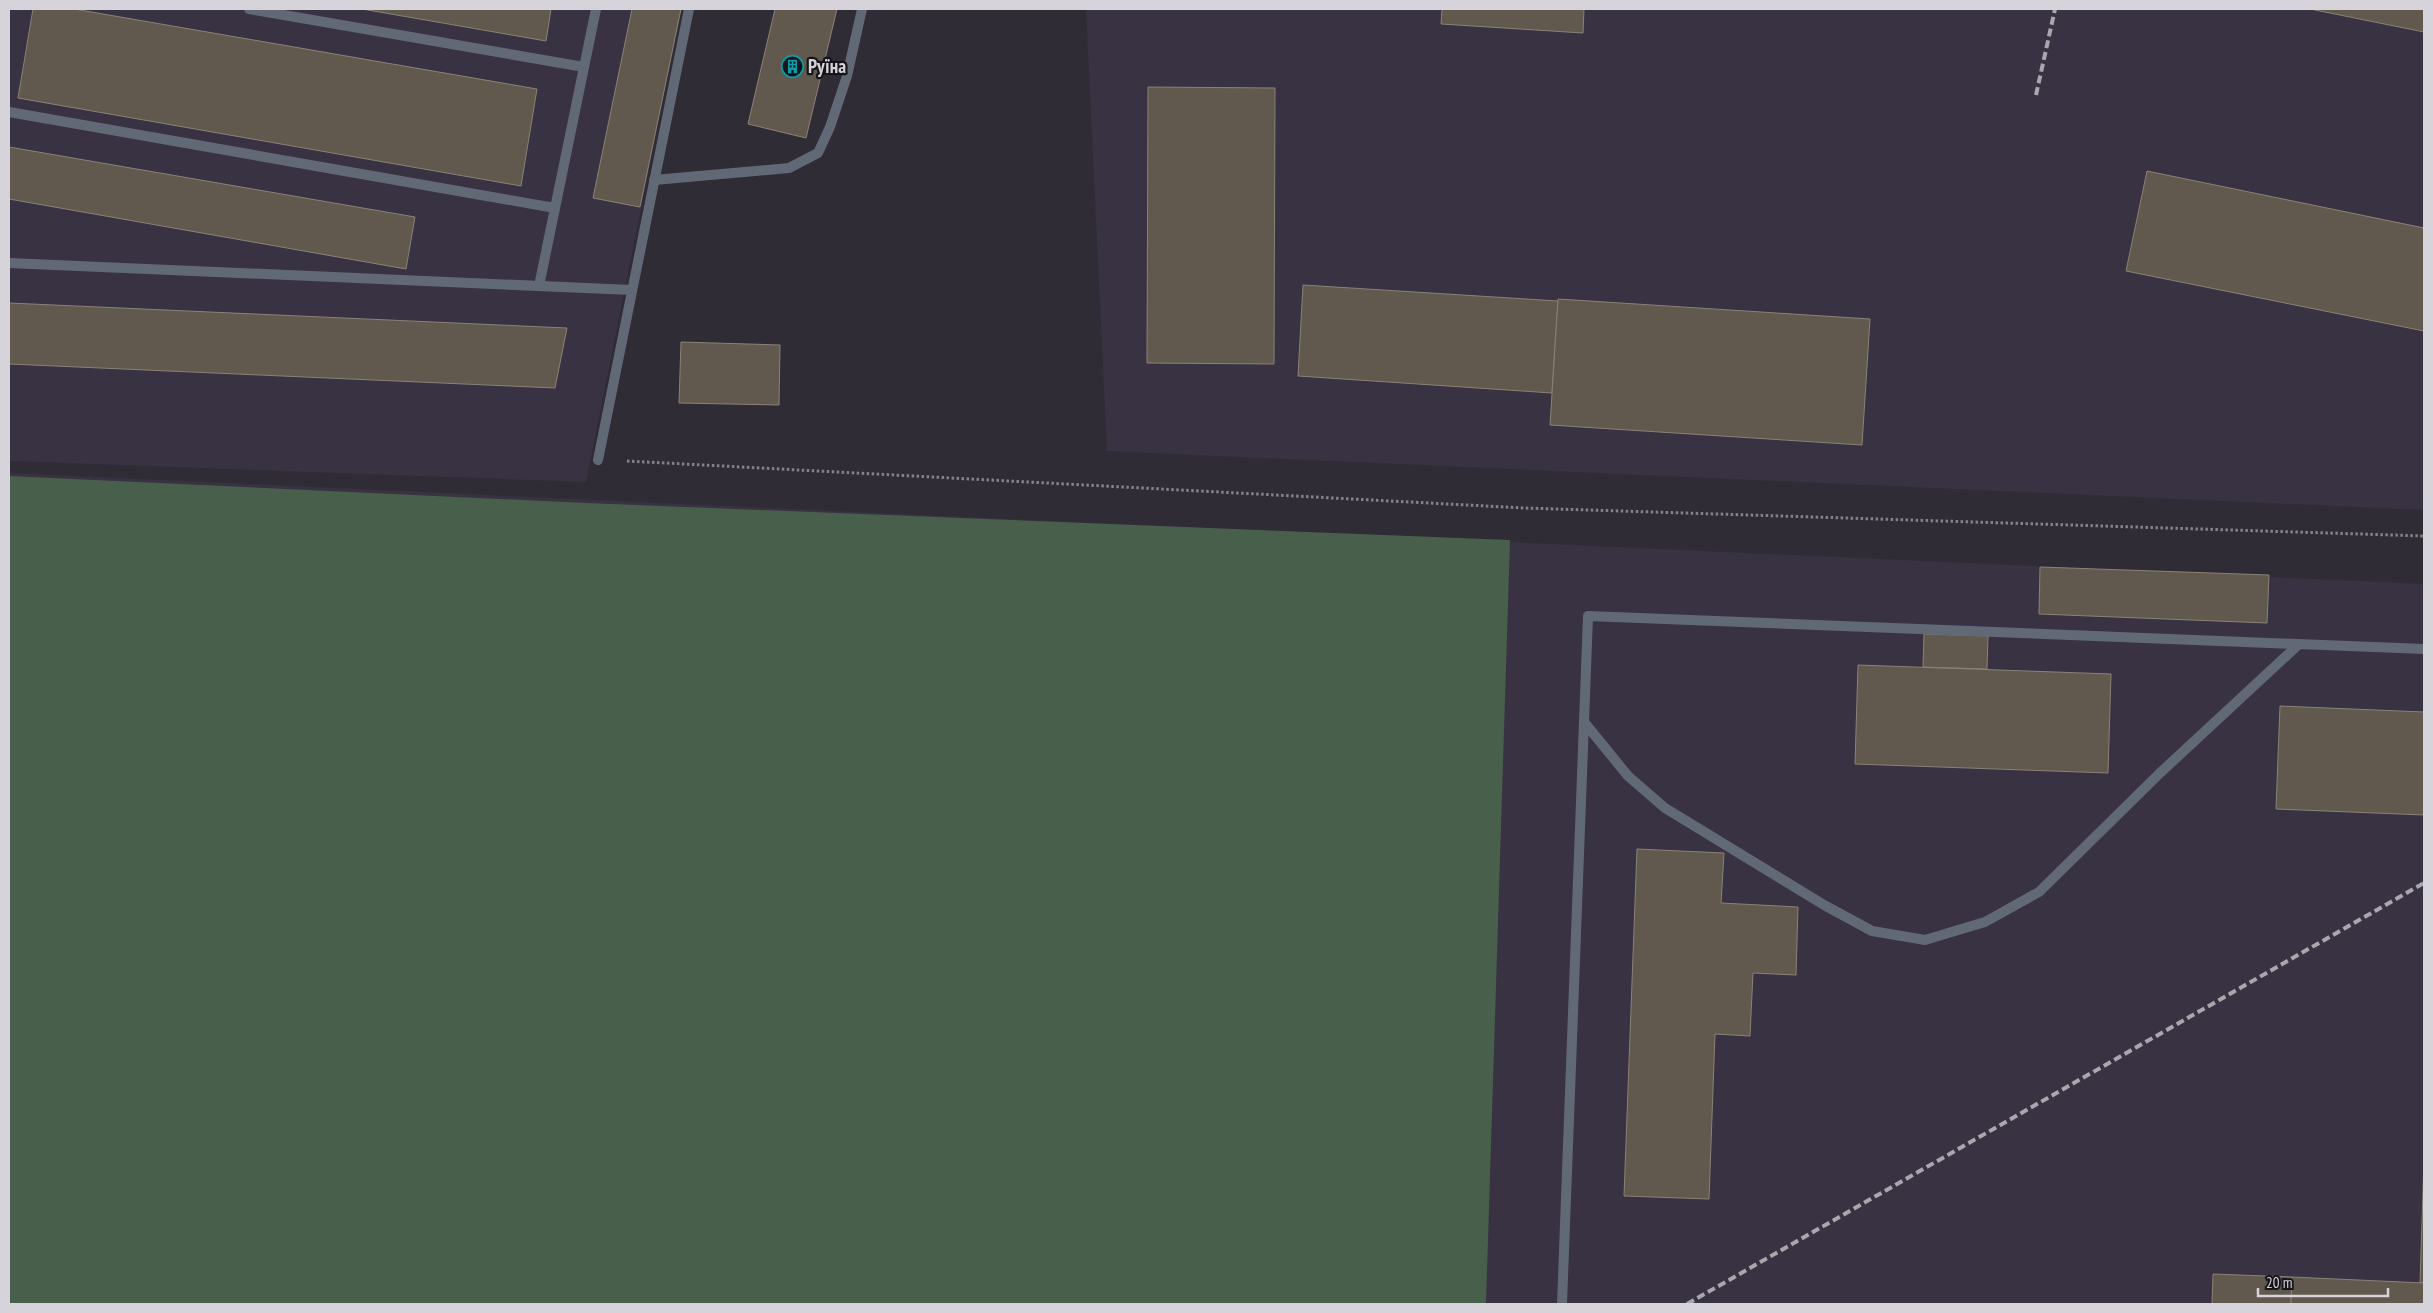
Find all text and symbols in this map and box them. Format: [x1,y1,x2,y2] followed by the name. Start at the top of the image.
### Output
[780,54,804,78] building icon: Руїна
[808,54,846,78] place label: Руїна
[2258,1266,2388,1298] scale bar
[2266,1273,2292,1292] text: 20 m

